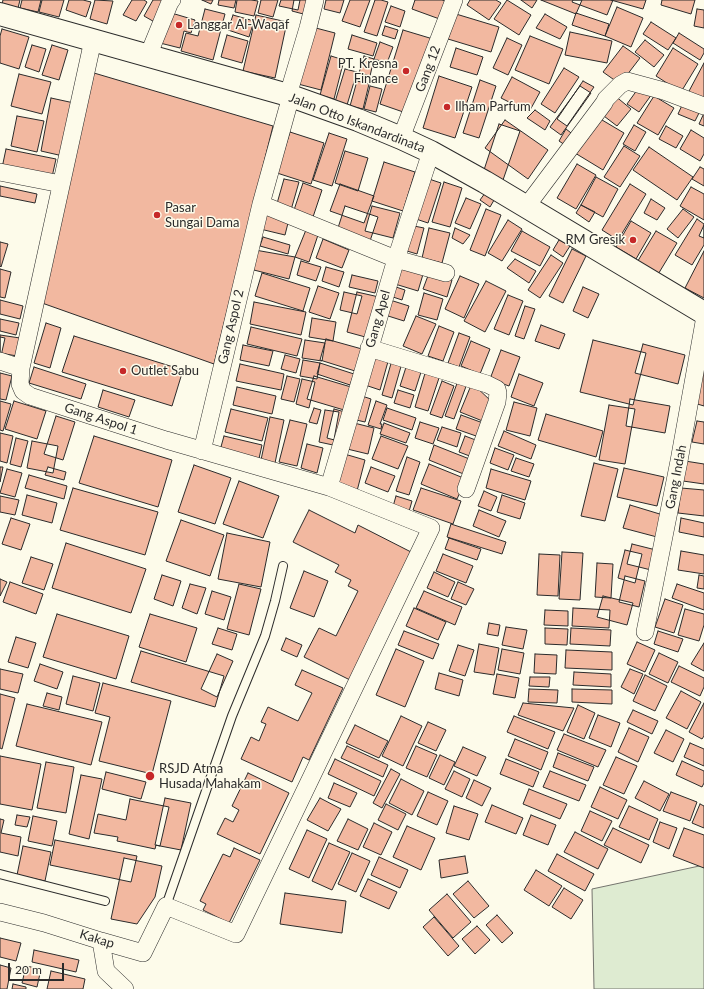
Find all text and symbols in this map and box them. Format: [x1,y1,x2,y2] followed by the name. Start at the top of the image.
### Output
[187,17,289,33] place label: Langgar Al-Waqaf
[174,20,184,30] marker: Langgar Al-Waqaf
[412,44,444,94] street label: Gang 12
[338,56,398,87] place label: PT. Kresna Finance
[401,66,411,76] marker: PT. Kresna Finance
[287,90,427,156] street label: Jalan Otto Iskandardinata
[455,99,531,115] place label: Ilham Parfum
[442,102,452,112] marker: Ilham Parfum
[165,200,239,231] place label: Pasar Sungai Dama
[152,210,162,220] marker: Pasar Sungai Dama
[565,232,625,248] place label: RM Gresik
[628,235,638,245] marker: RM Gresik
[215,288,247,366] street label: Gang Aspol 2
[362,288,394,350] street label: Gang Apel
[131,363,199,379] place label: Outlet Sabu
[118,366,128,376] marker: Outlet Sabu
[62,400,140,438] street label: Gang Aspol 1
[662,444,690,510] street label: Gang Indah
[159,761,261,792] place label: RSJD Atma Husada Mahakam
[144,770,156,782] marker: RSJD Atma Husada Mahakam
[78,926,116,952] street label: Kakap
[10,955,66,981] scale bar
[15,962,42,977] text: 20 m

